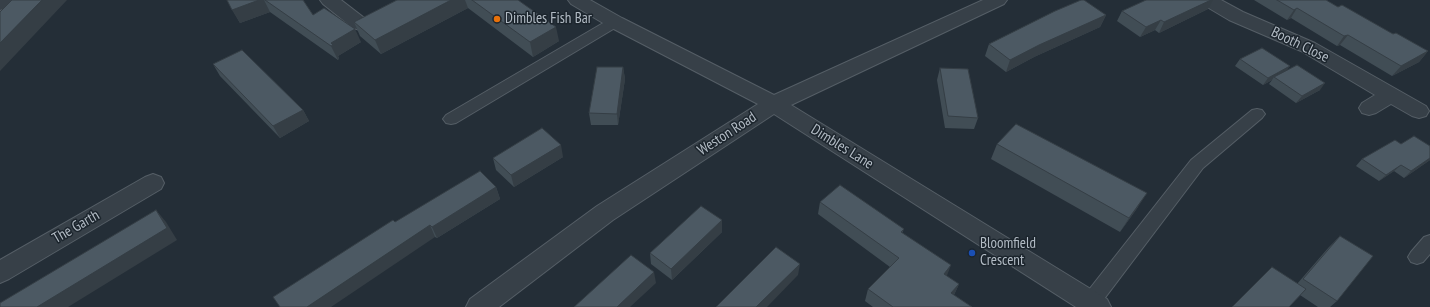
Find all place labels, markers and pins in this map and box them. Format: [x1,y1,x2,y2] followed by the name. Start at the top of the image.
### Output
[505,10,592,28] place label: Dimbles Fish Bar
[492,14,502,24] marker: Dimbles Fish Bar
[980,235,1036,270] place label: Bloomfield Crescent
[967,248,977,258] marker: Bloomfield Crescent

